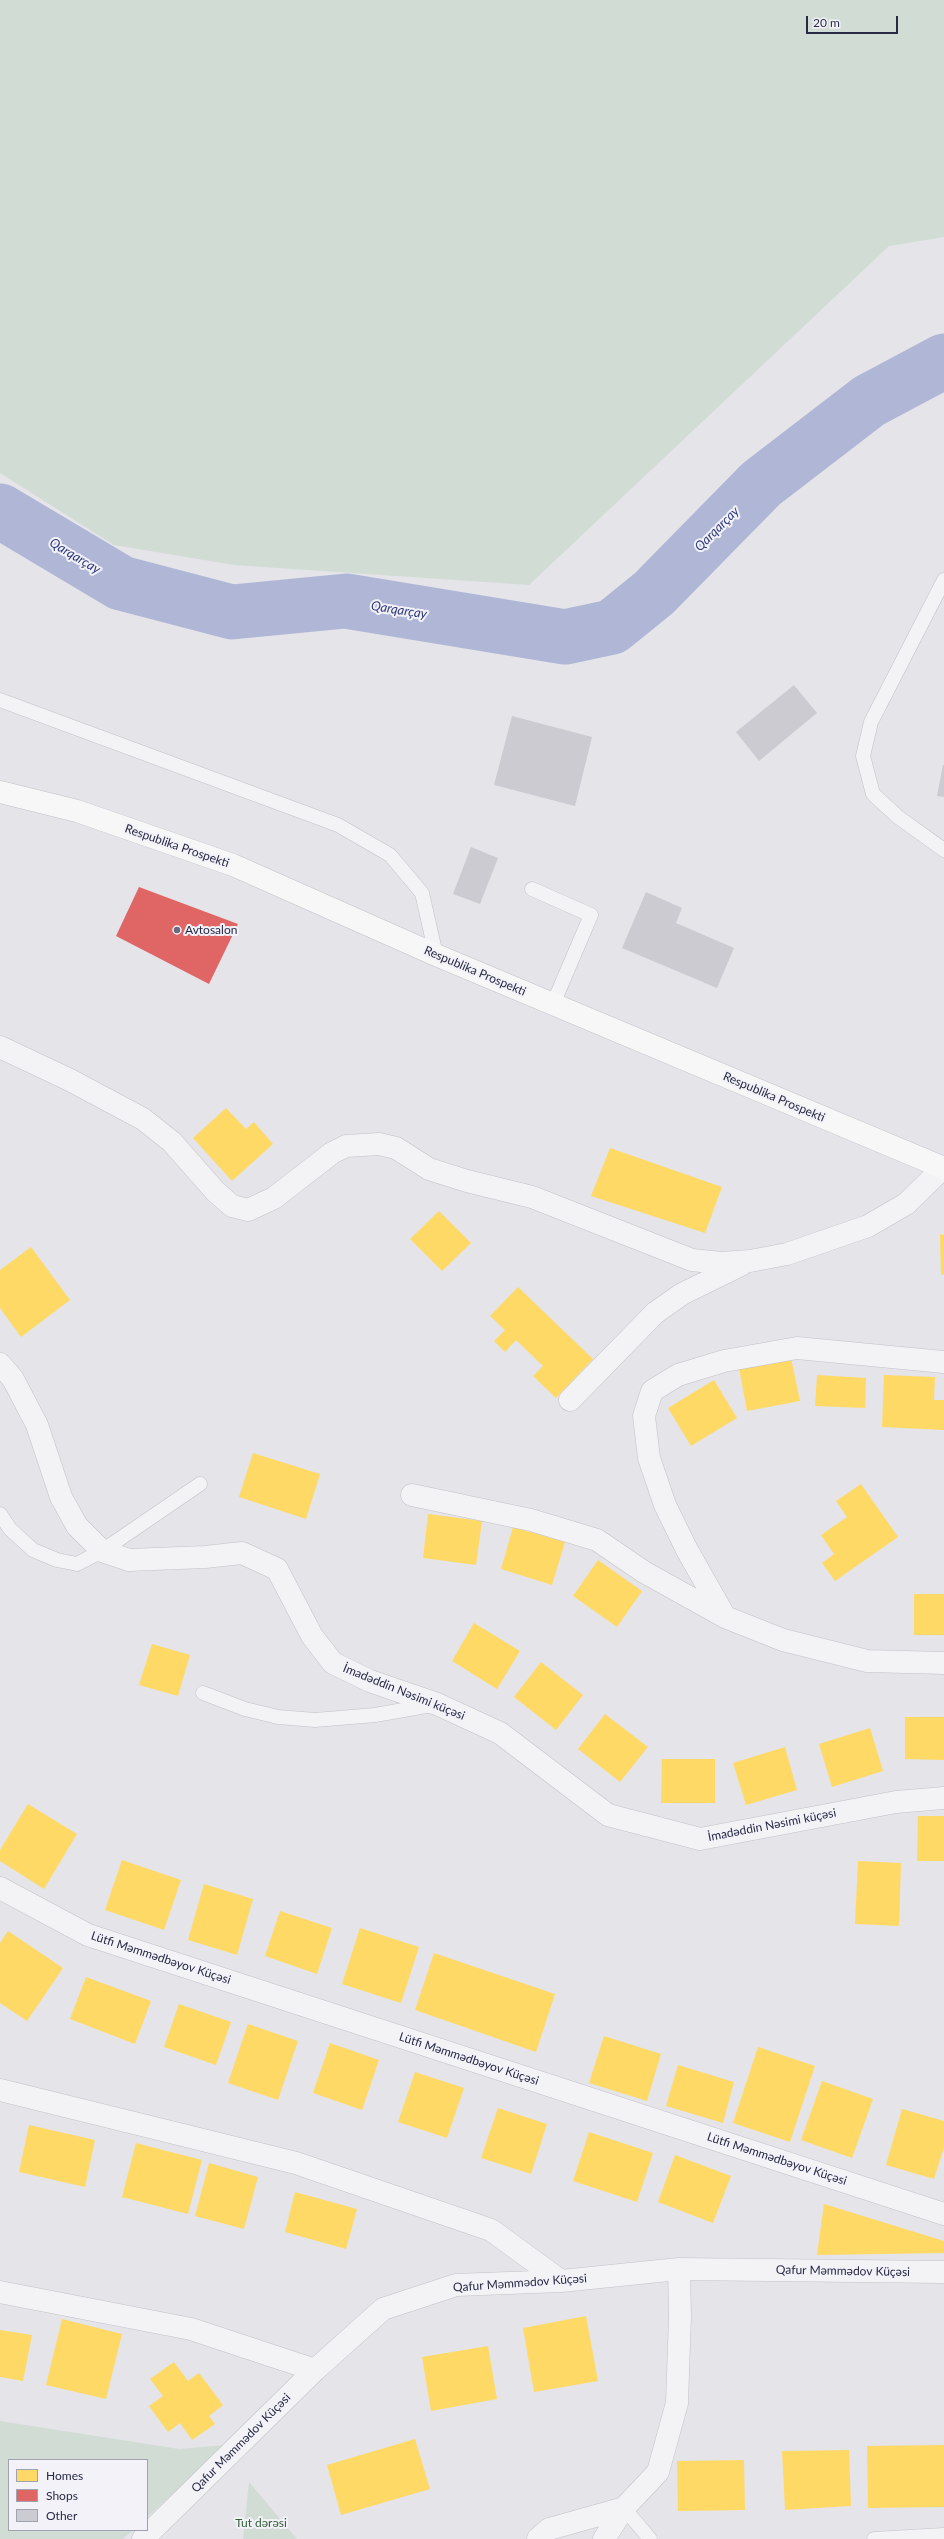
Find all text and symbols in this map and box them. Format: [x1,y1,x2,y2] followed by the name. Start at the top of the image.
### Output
[808,8,900,34] scale bar
[813,15,840,30] text: 20 m
[691,503,743,555] water label: Qarqarçay
[47,535,103,577] water label: Qarqarçay
[370,598,428,622] water label: Qarqarçay
[123,821,231,871] street label: Respublika Prospekti
[185,923,237,937] place label: Avtosalon
[172,925,182,935] marker: Avtosalon
[422,943,528,999] street label: Respublika Prospekti
[721,1069,827,1125] street label: Respublika Prospekti
[341,1661,467,1723] street label: İmadəddin Nəsimi küçəsi
[707,1805,837,1845] street label: İmadəddin Nəsimi küçəsi
[89,1929,233,1987] street label: Lütfi Məmmədbəyov Küçəsi
[397,2030,541,2088] street label: Lütfi Məmmədbəyov Küçəsi
[705,2130,849,2188] street label: Lütfi Məmmədbəyov Küçəsi
[776,2263,910,2279] street label: Qafur Məmmədov Küçəsi
[453,2271,587,2295] street label: Qafur Məmmədov Küçəsi
[188,2390,294,2496] street label: Qafur Məmmədov Küçəsi
[8,2459,148,2531] legend
[46,2468,83,2483] text: Homes
[46,2488,78,2503] text: Shops
[46,2508,77,2523] text: Other
[235,2516,287,2530] park label: Tut dərəsi

